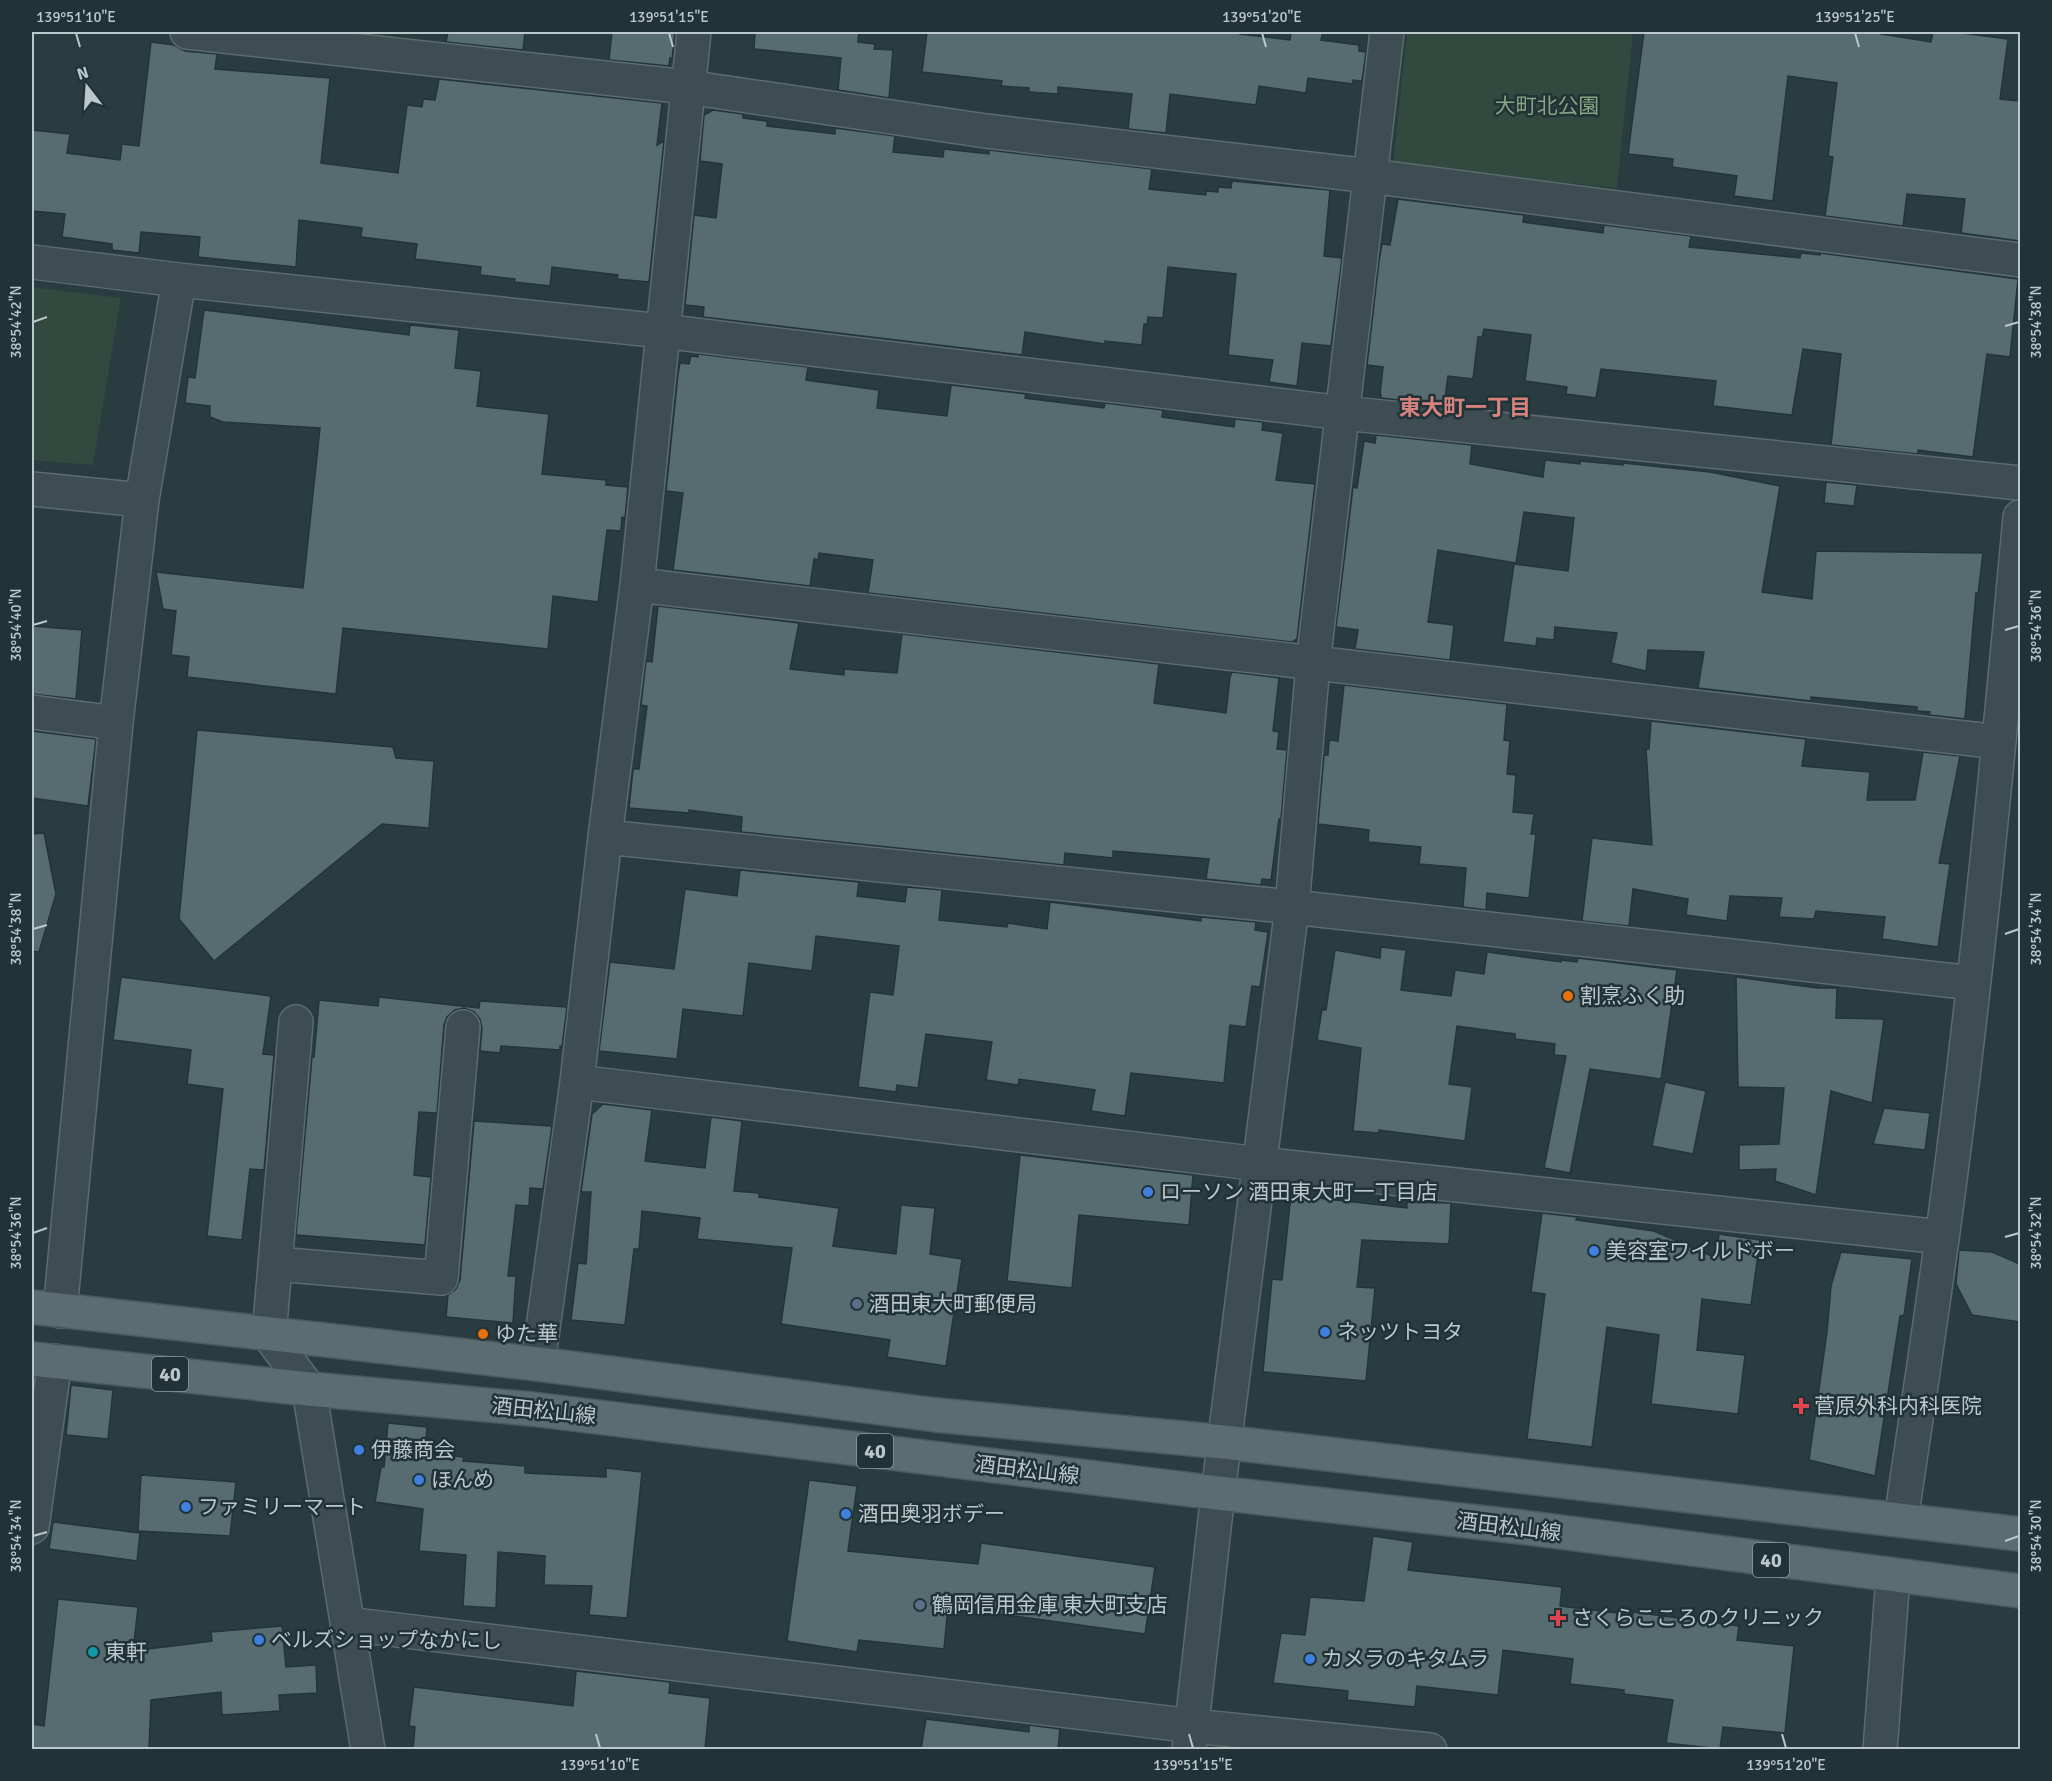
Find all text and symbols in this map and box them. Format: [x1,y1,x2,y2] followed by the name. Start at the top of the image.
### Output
[36,8,116,26] text: 139°51'10"E
[629,8,709,26] text: 139°51'15"E
[1222,8,1302,26] text: 139°51'20"E
[1815,8,1895,26] text: 139°51'25"E
[57,57,117,117] north arrow
[75,62,91,85] text: N
[1495,93,1600,119] park label: 大町北公園
[7,285,25,359] text: 38°54'42"N
[2027,285,2045,359] text: 38°54'38"N
[1399,394,1531,421] district label: 東大町一丁目
[7,588,25,662] text: 38°54'40"N
[2027,589,2045,663] text: 38°54'36"N
[7,892,25,966] text: 38°54'38"N
[2027,892,2045,966] text: 38°54'34"N
[1580,983,1685,1009] place label: 割烹ふく助
[1561,989,1575,1003] marker: 割烹ふく助
[1160,1179,1438,1205] place label: ローソン 酒田東大町一丁目店
[1141,1185,1155,1199] marker: ローソン 酒田東大町一丁目店
[7,1196,25,1270] text: 38°54'36"N
[2027,1196,2045,1270] text: 38°54'32"N
[1606,1238,1795,1264] place label: 美容室ワイルドボー
[1587,1244,1601,1258] marker: 美容室ワイルドボー
[869,1291,1037,1317] place label: 酒田東大町郵便局
[850,1297,864,1311] marker: 酒田東大町郵便局
[1337,1319,1463,1345] place label: ネッツトヨタ
[495,1321,558,1347] place label: ゆた華
[1318,1325,1332,1339] marker: ネッツトヨタ
[476,1327,490,1341] marker: ゆた華
[152,1357,188,1391] road number: 40
[490,1393,598,1429] street label: 酒田松山線
[1814,1393,1982,1419] place label: 菅原外科内科医院
[1792,1397,1810,1415] marker: 菅原外科内科医院
[857,1434,893,1468] road number: 40
[371,1437,455,1463] place label: 伊藤商会
[352,1443,366,1457] marker: 伊藤商会
[973,1451,1081,1489] street label: 酒田松山線
[431,1467,494,1493] place label: ほんめ
[412,1473,426,1487] marker: ほんめ
[198,1494,366,1520] place label: ファミリーマート
[7,1499,25,1573] text: 38°54'34"N
[2027,1499,2045,1573] text: 38°54'30"N
[179,1500,193,1514] marker: ファミリーマート
[858,1501,1005,1527] place label: 酒田奥羽ボデー
[839,1507,853,1521] marker: 酒田奥羽ボデー
[1455,1508,1563,1546] street label: 酒田松山線
[1753,1543,1789,1577] road number: 40
[932,1592,1168,1618] place label: 鶴岡信用金庫 東大町支店
[913,1598,927,1612] marker: 鶴岡信用金庫 東大町支店
[1572,1605,1824,1631] place label: さくらこころのクリニック
[1549,1609,1567,1627] marker: さくらこころのクリニック
[271,1627,502,1653] place label: ベルズショップなかにし
[252,1633,266,1647] marker: ベルズショップなかにし
[105,1639,147,1665] place label: 東軒
[86,1645,100,1659] marker: 東軒
[1322,1646,1489,1672] place label: カメラのキタムラ
[1303,1652,1317,1666] marker: カメラのキタムラ
[560,1756,640,1774] text: 139°51'10"E
[1153,1756,1233,1774] text: 139°51'15"E
[1746,1756,1826,1774] text: 139°51'20"E

